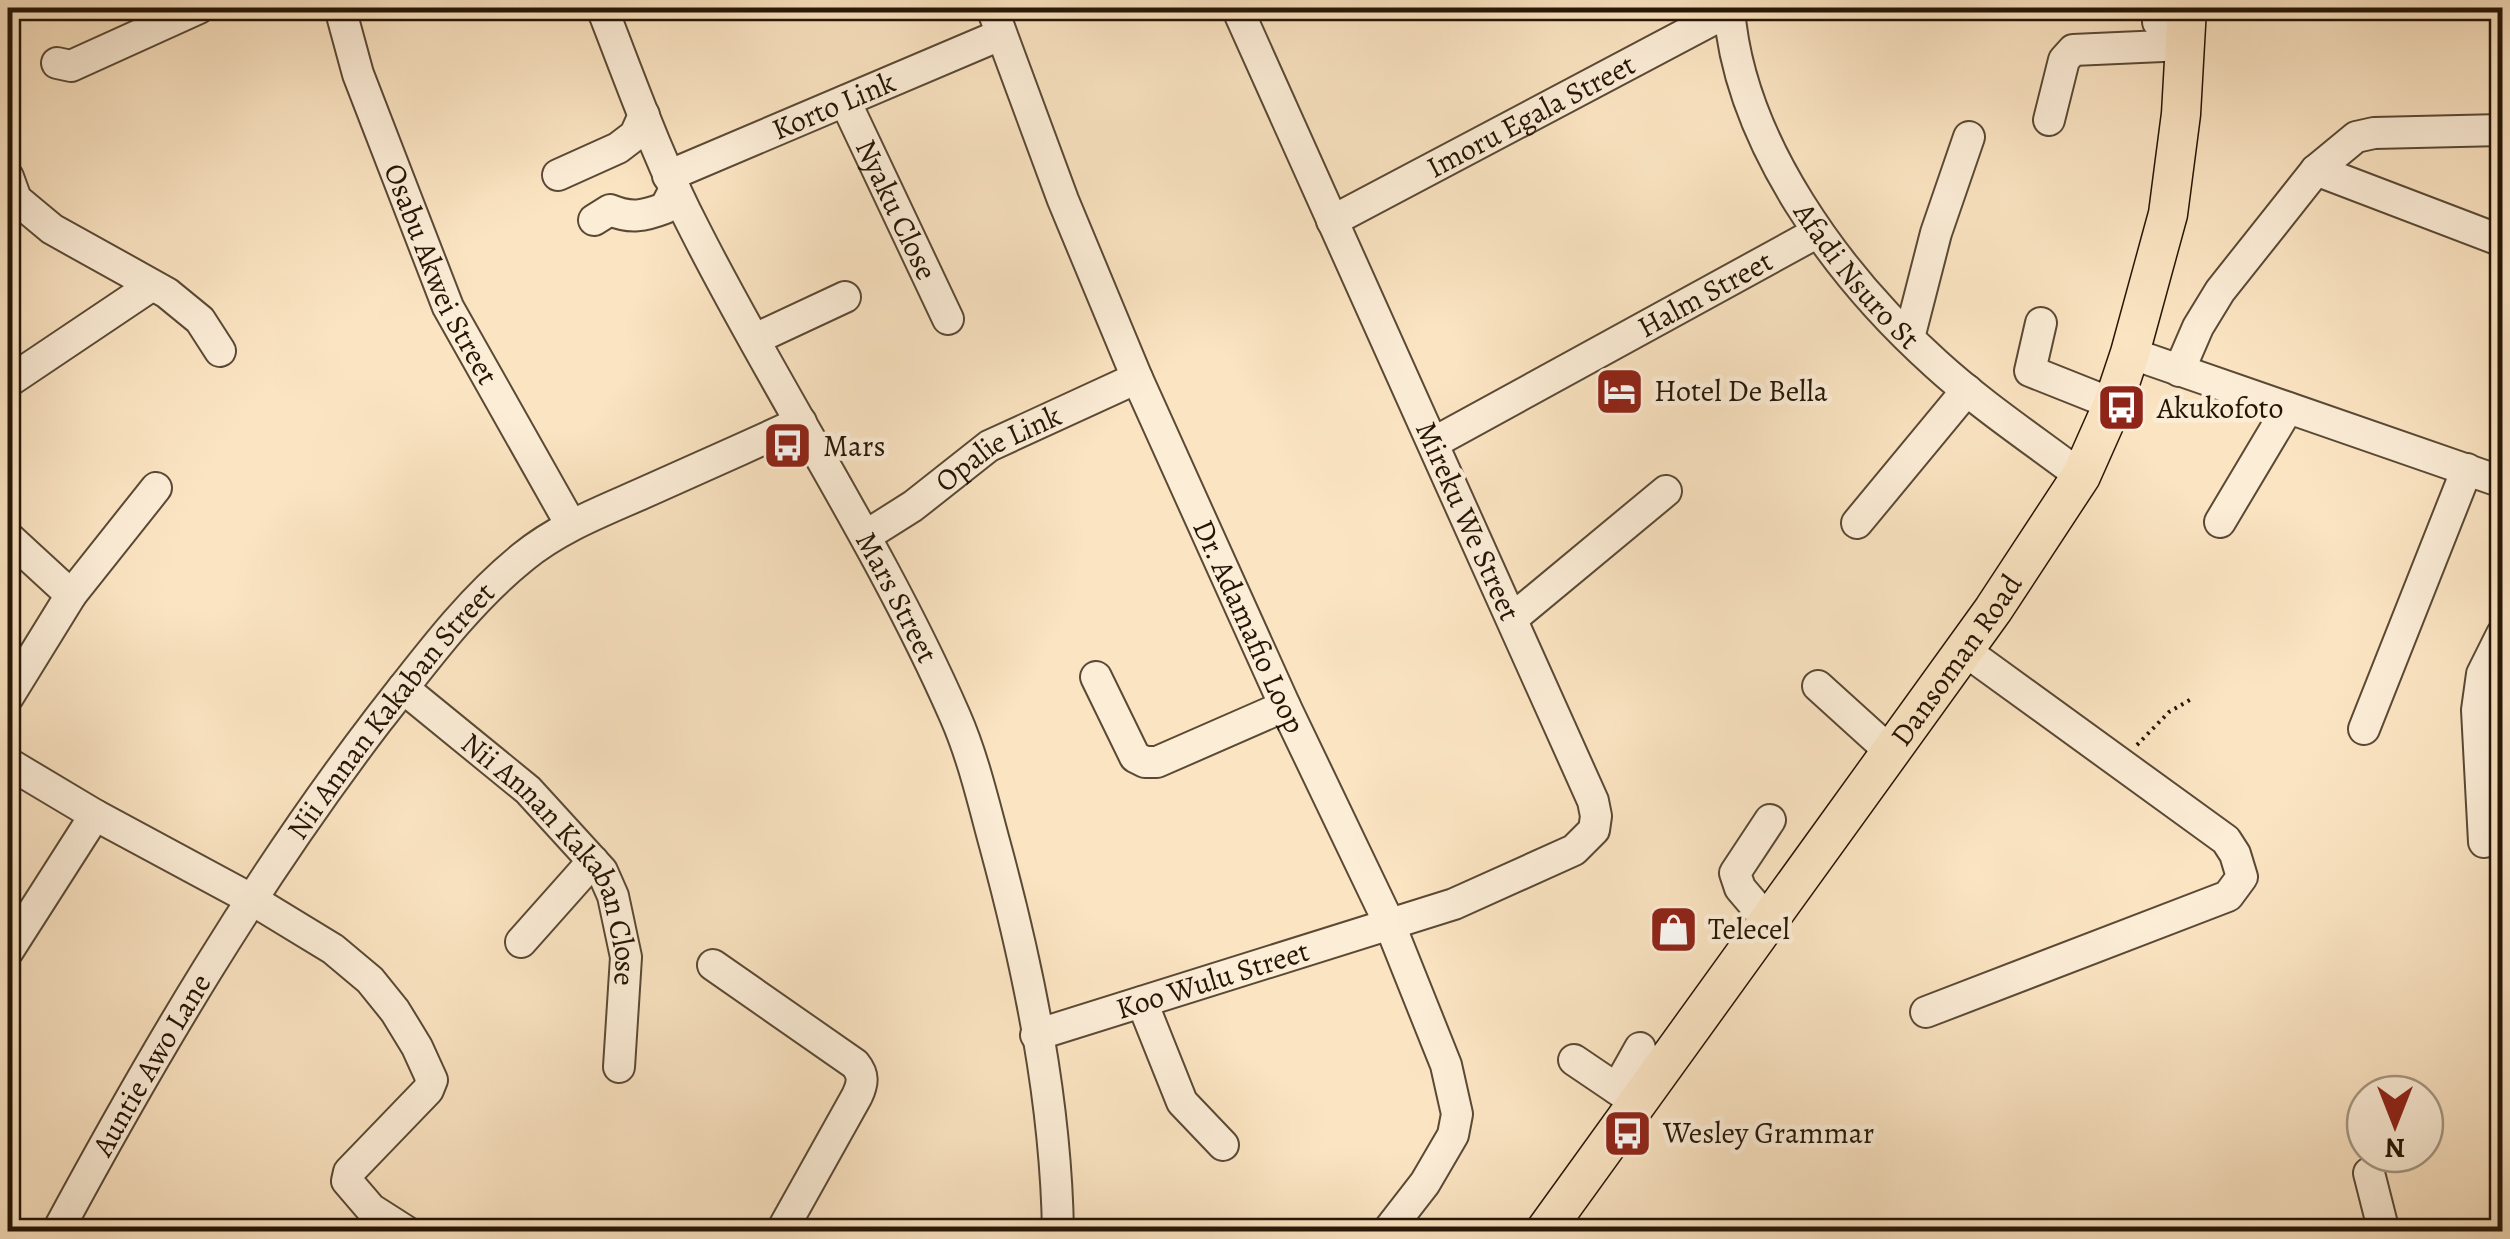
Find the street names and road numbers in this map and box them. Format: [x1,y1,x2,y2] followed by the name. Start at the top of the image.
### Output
[1420,44,1642,187] street label: Imoru Egala Street
[766,62,902,150] street label: Korto Link
[846,133,947,286] street label: Nyaku Close
[374,158,508,392] street label: Osabu Akwei Street
[1784,194,1928,358] street label: Afadi Nsuro St
[1630,241,1779,347] street label: Halm Street
[927,396,1068,501] street label: Opalie Link
[1406,415,1530,627] street label: Mireku We Street
[1183,513,1315,740] street label: Dr. Adamafio Loop
[846,525,948,669] street label: Mars Street
[1881,566,2032,754] street label: Dansoman Road
[278,573,503,847] street label: Nii Annan Kakaban Street
[453,723,646,987] street label: Nii Annan Kakaban Close
[1111,931,1314,1029] street label: Koo Wulu Street
[82,966,220,1164] street label: Auntie Awo Lane

